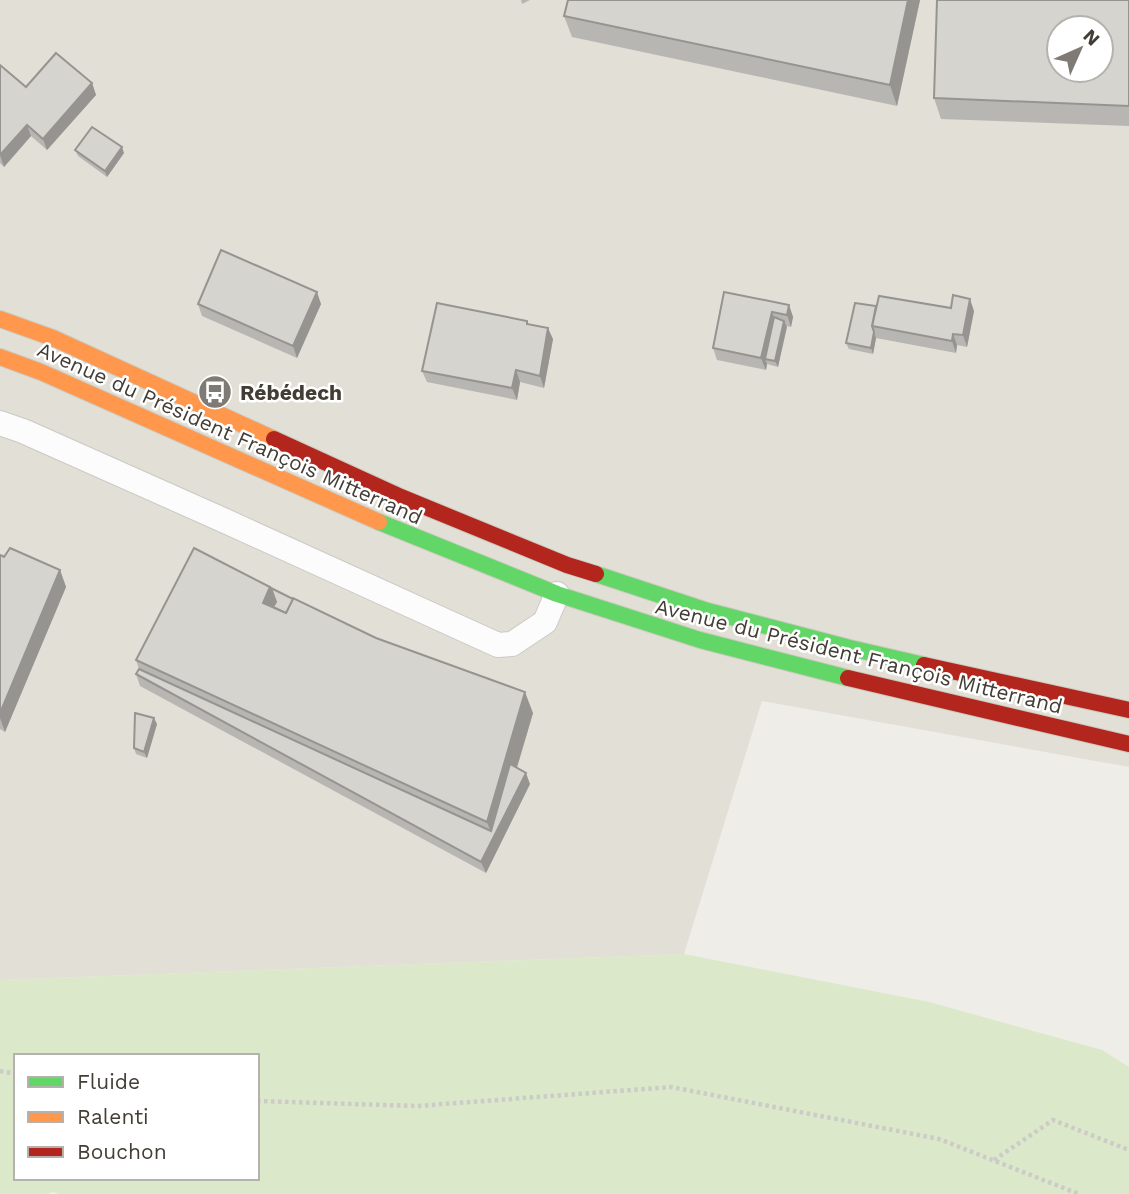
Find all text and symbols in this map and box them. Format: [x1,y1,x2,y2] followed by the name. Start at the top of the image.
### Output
[1045,14,1115,84] north arrow
[1079,24,1105,50] text: N
[34,336,426,530] street label: Avenue du Président François Mitterrand
[196,373,234,411] bus stop icon: Rébédech
[240,380,342,405] place label: Rébédech
[653,593,1065,719] street label: Avenue du Président François Mitterrand
[14,1054,259,1180] legend
[77,1069,140,1094] text: Fluide
[77,1104,149,1129] text: Ralenti
[77,1139,167,1164] text: Bouchon

